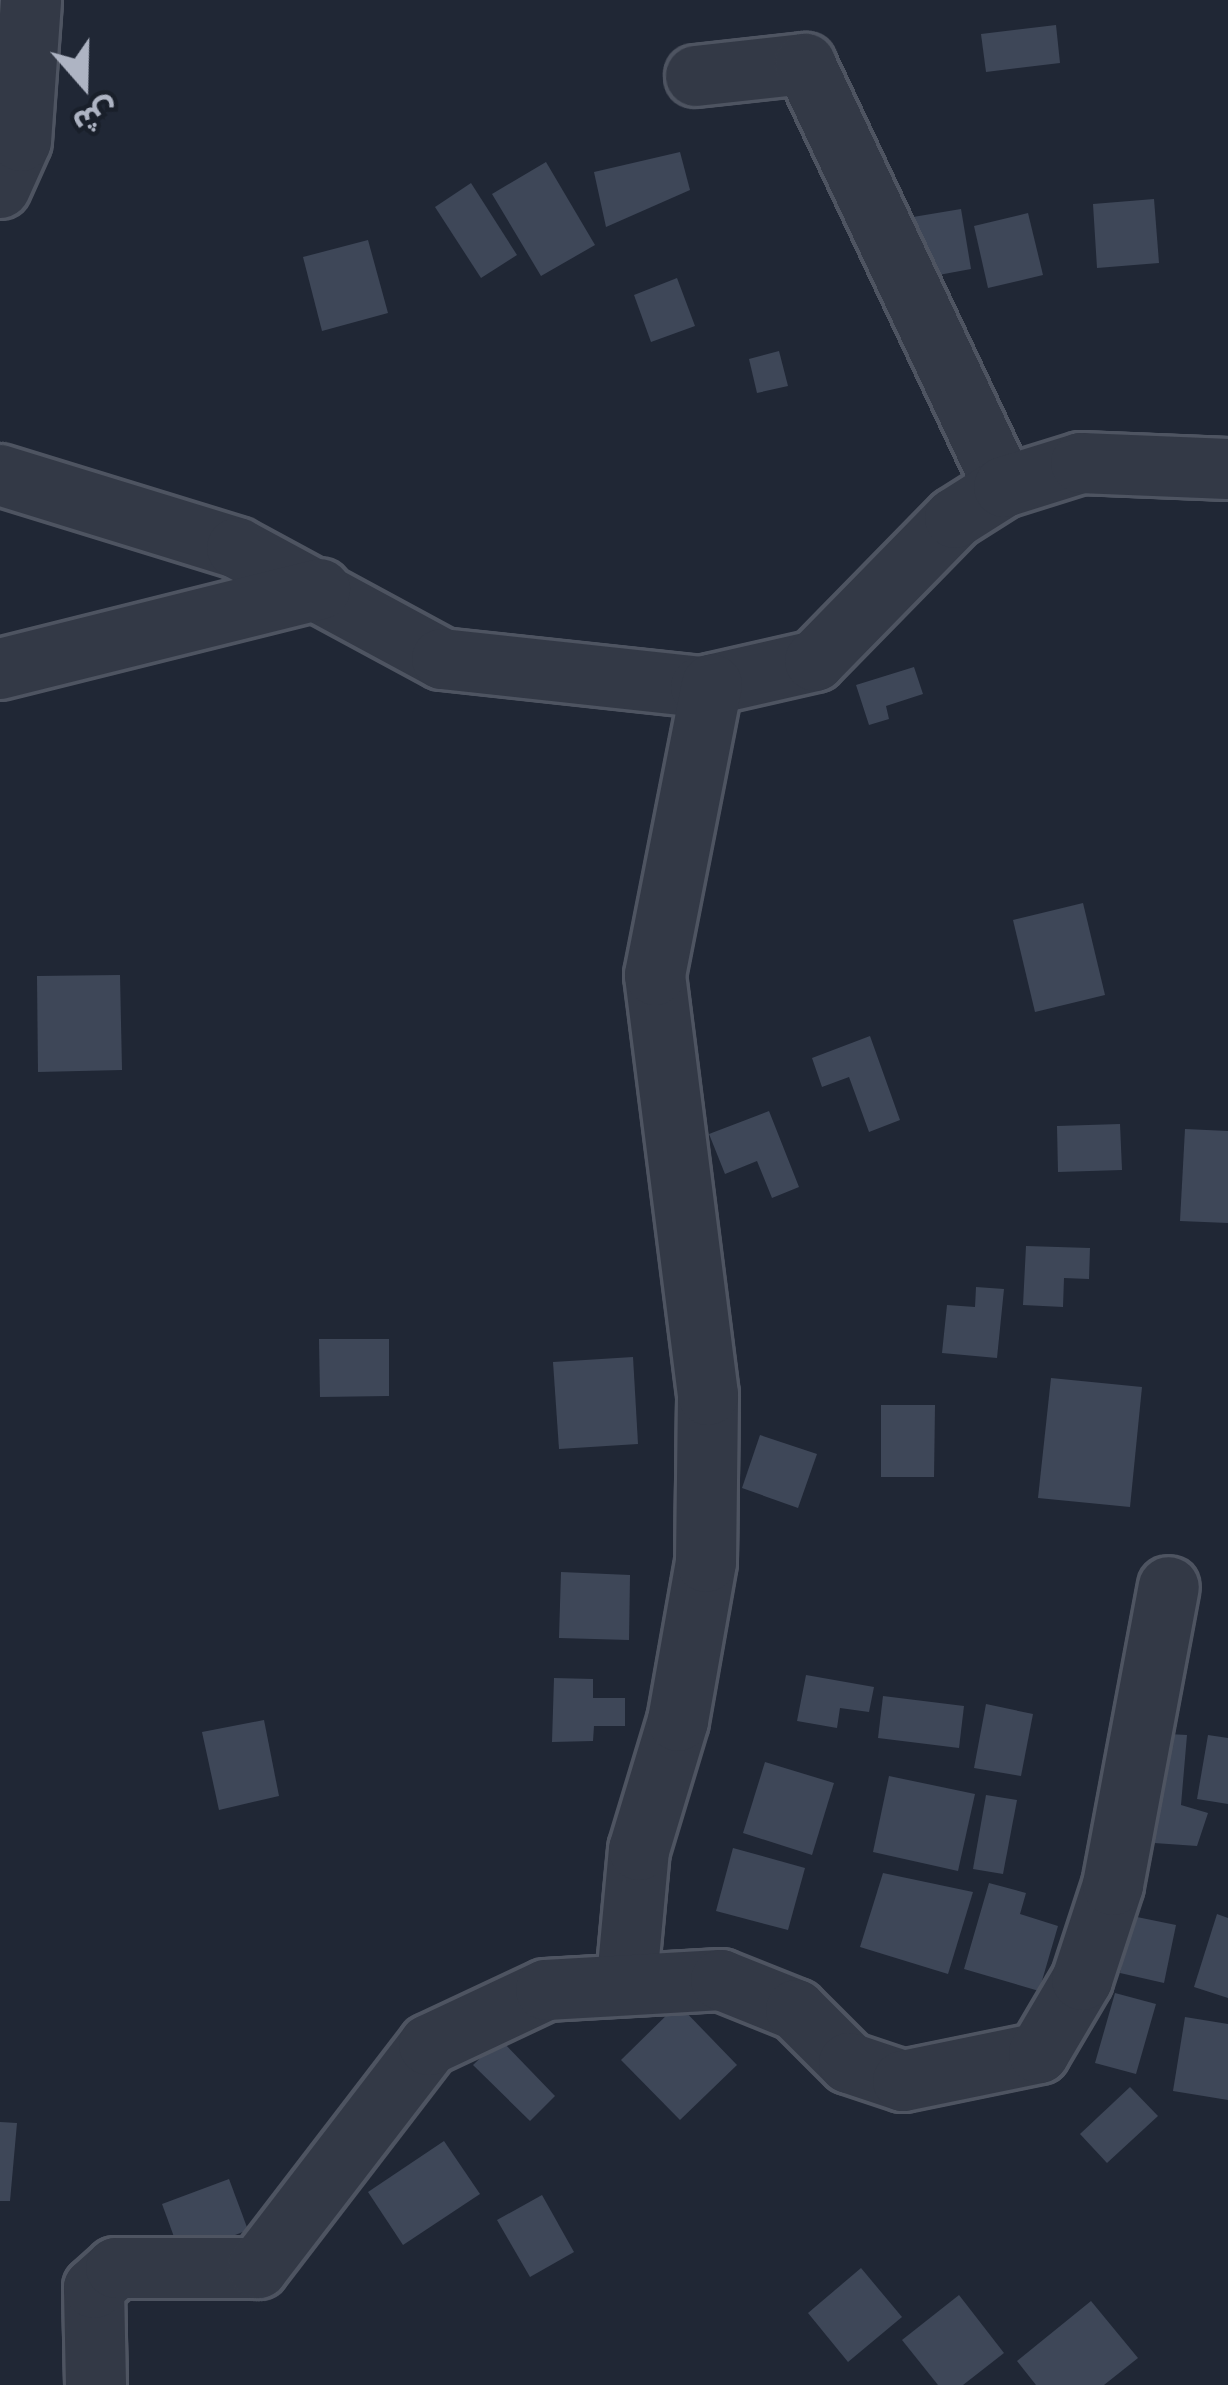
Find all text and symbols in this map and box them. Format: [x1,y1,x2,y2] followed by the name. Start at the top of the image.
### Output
[24,24,144,144] north arrow
[68,90,125,146] text: ش

